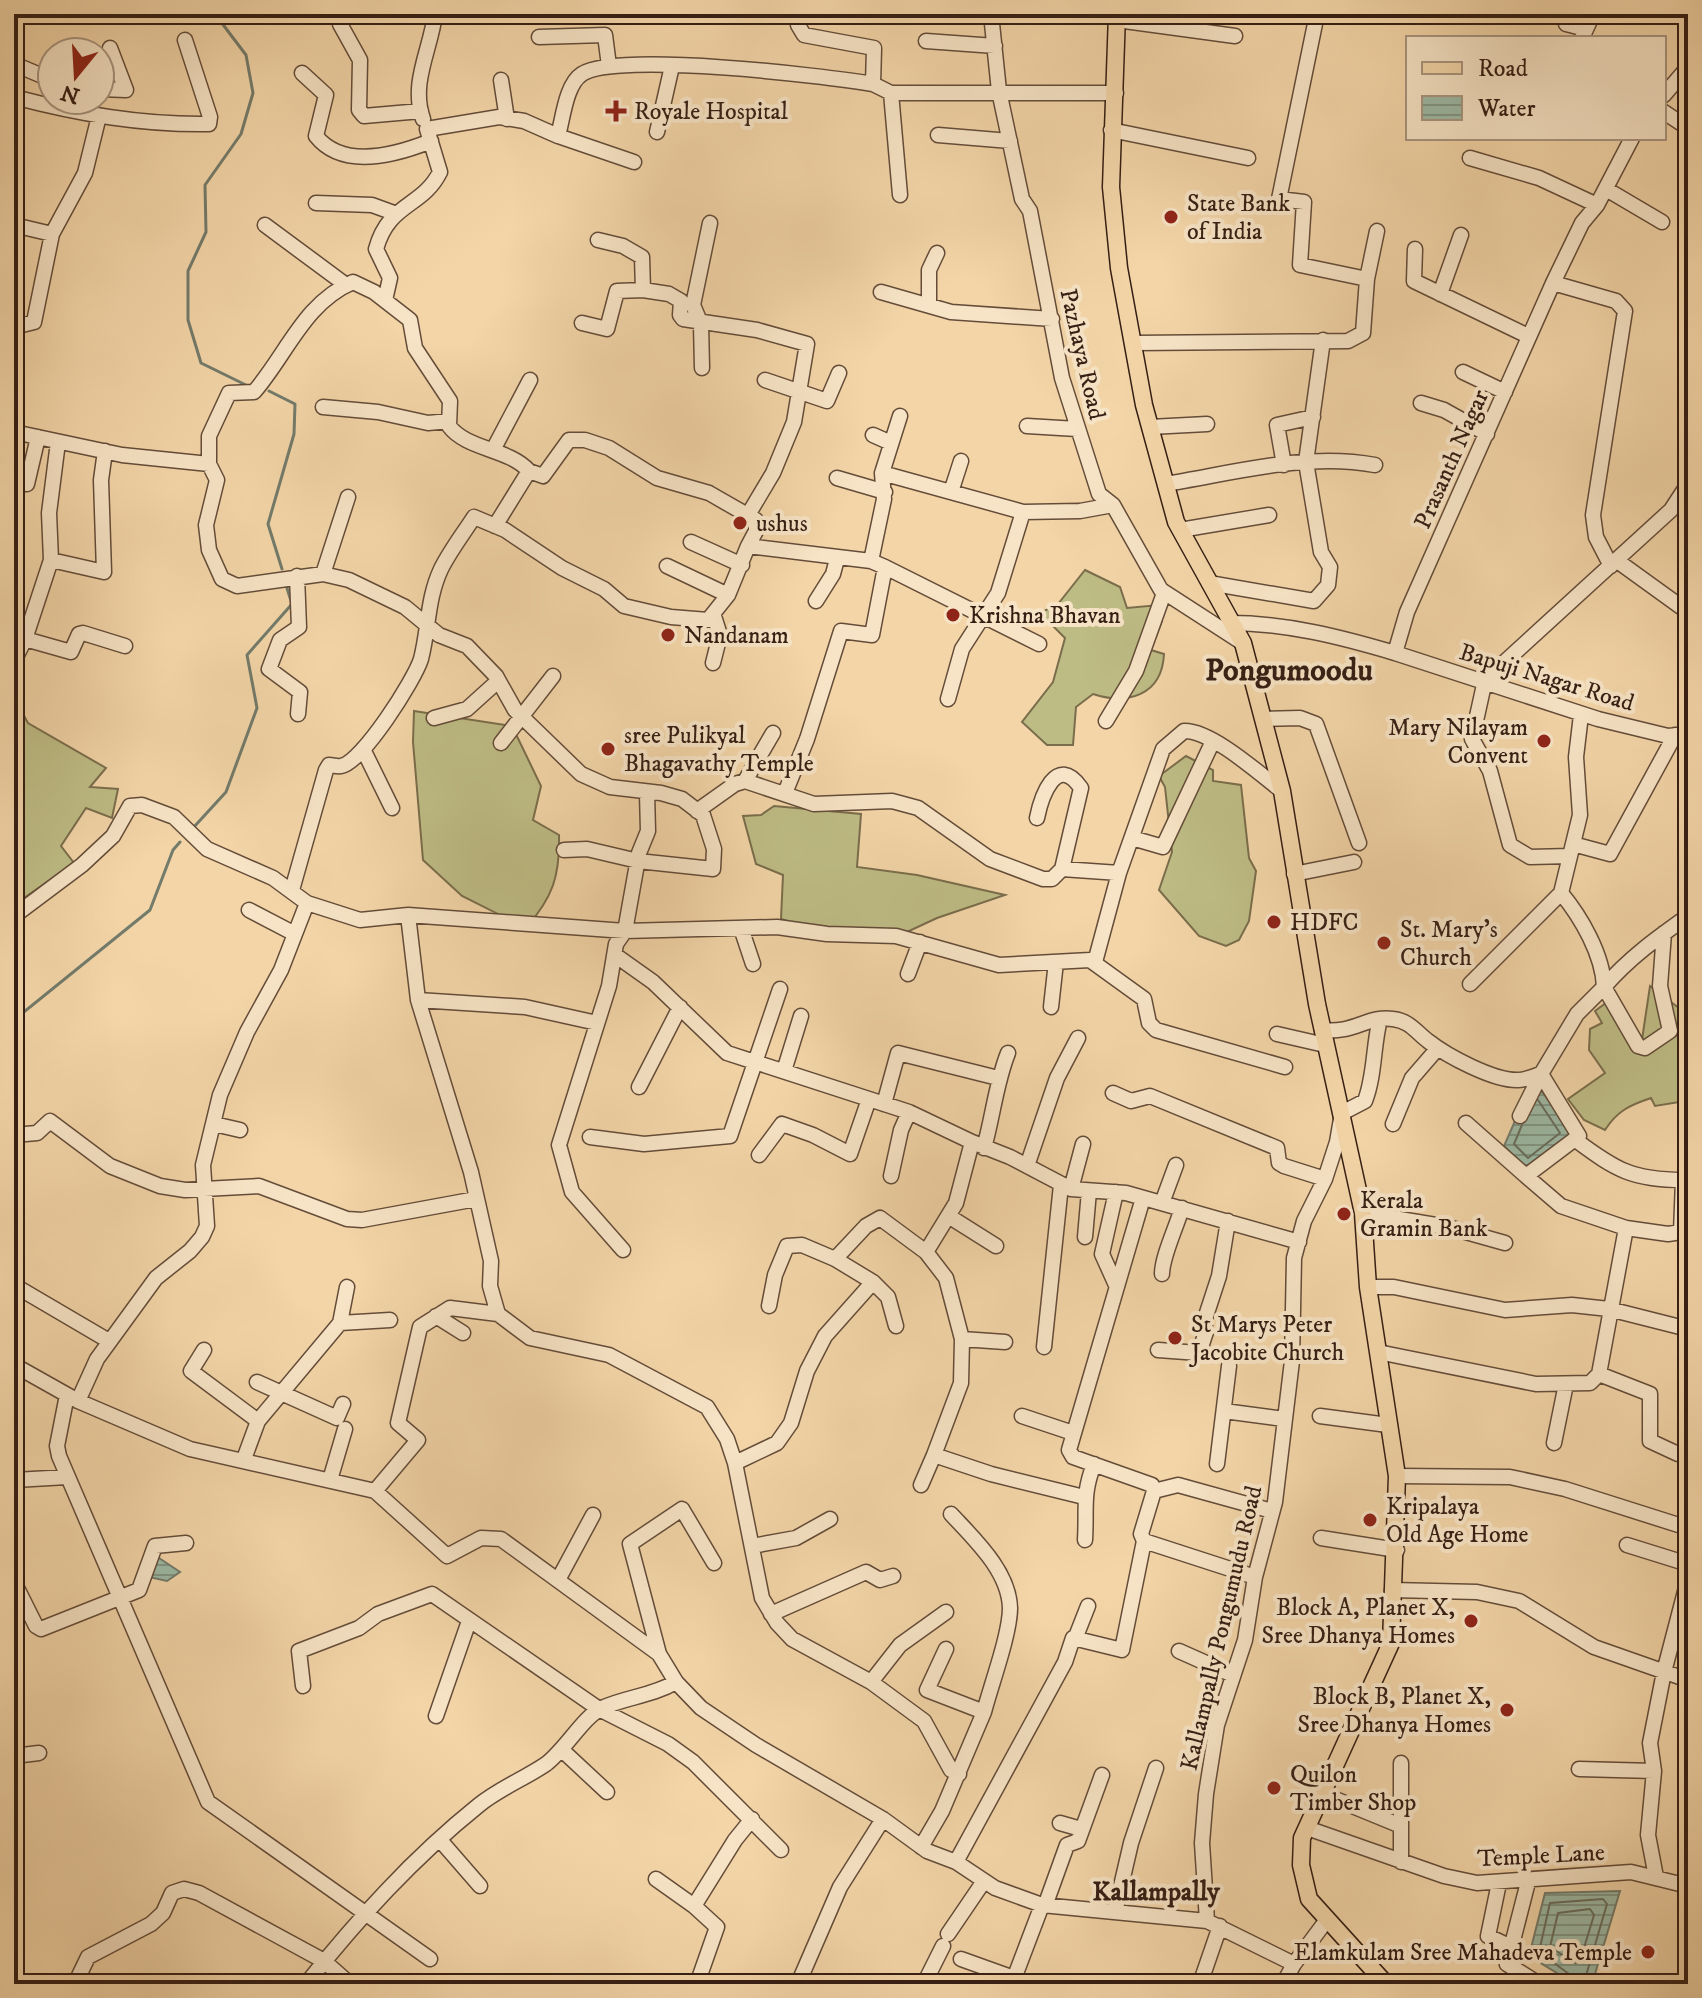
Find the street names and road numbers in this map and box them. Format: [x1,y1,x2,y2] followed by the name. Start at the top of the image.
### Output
[1052,286,1112,423] street label: Pazhaya Road
[1408,385,1496,534] street label: Prasanth Nagar
[1456,637,1638,719] street label: Bapuji Nagar Road
[1175,1483,1269,1774] street label: Kallampally Pongumudu Road
[1476,1838,1606,1874] street label: Temple Lane

